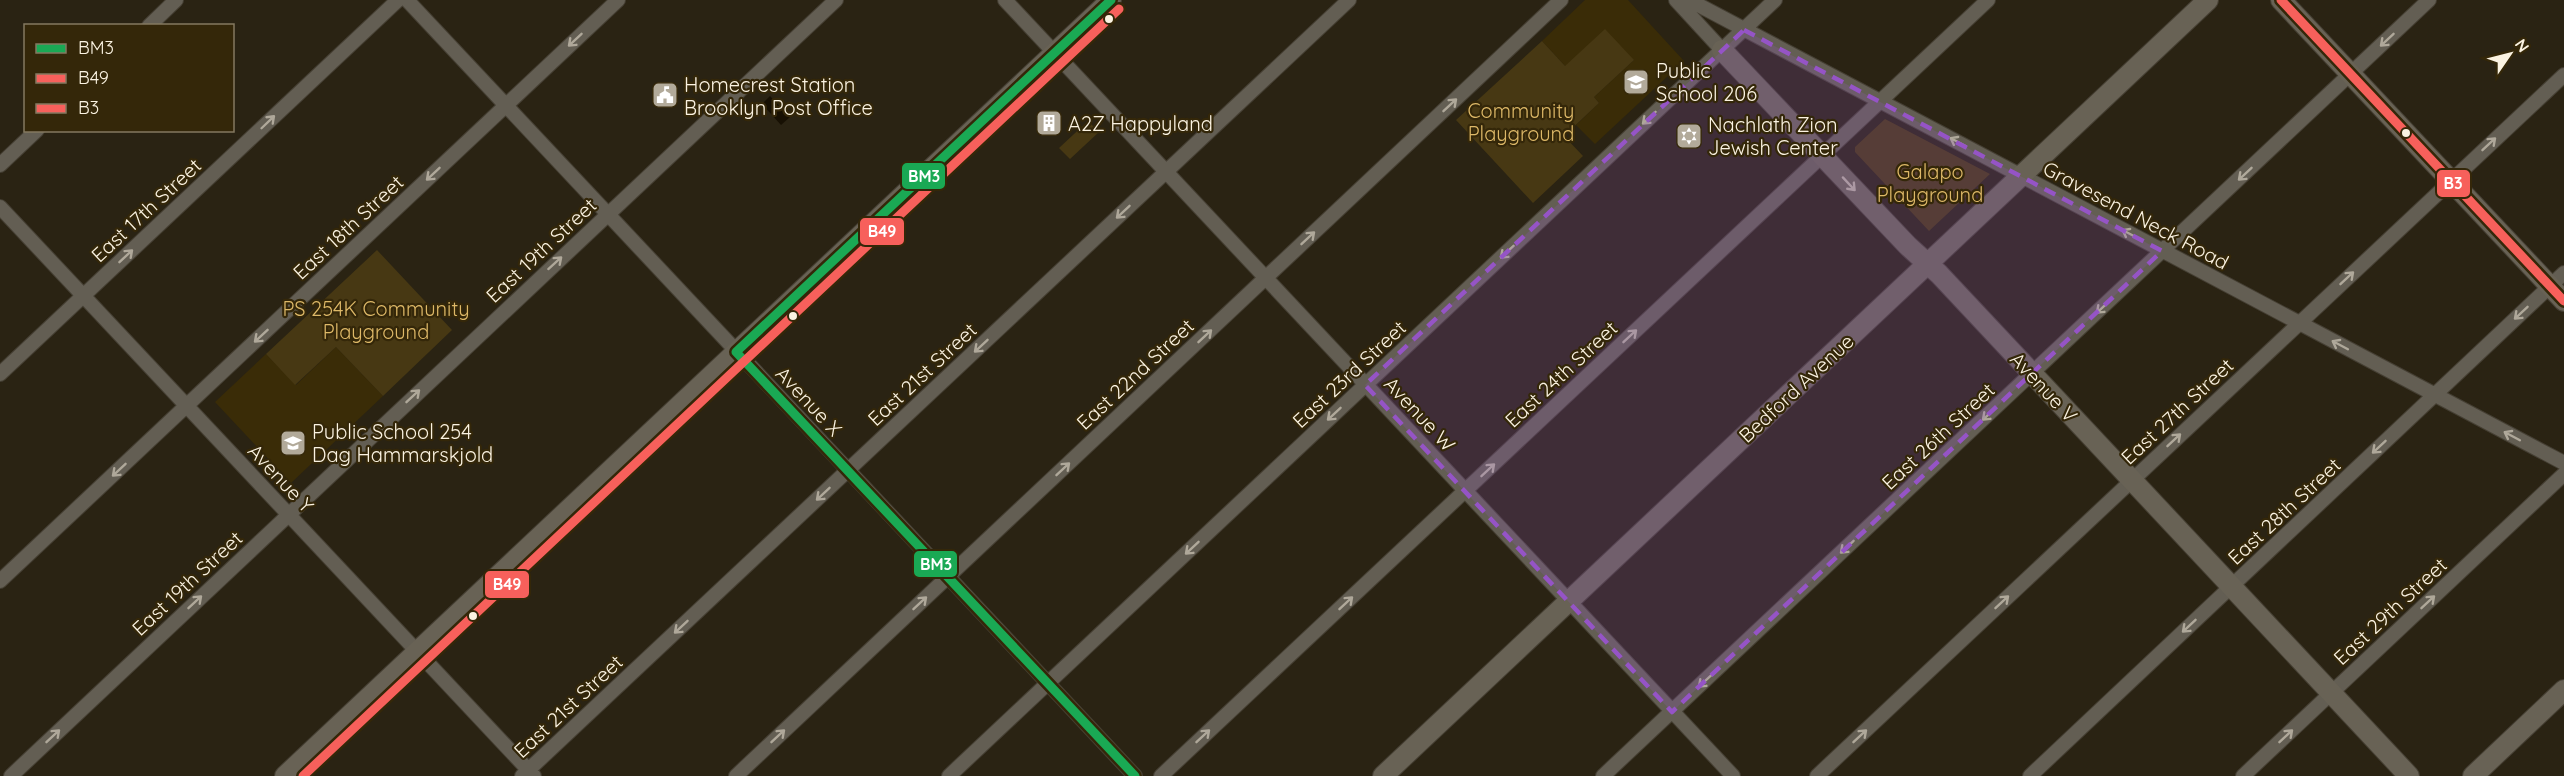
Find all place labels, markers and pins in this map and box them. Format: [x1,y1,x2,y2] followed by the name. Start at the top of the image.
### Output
[1103,13,1115,25] unlabelled marker
[1656,58,1757,106] place label: Public School 206
[1621,67,1651,97] school or university icon: Public School 206
[684,72,873,120] place label: Homecrest Station Brooklyn Post Office
[650,80,680,110] public building icon: Homecrest Station Brooklyn Post Office
[1034,108,1064,138] building icon: A2Z Happyland
[1068,111,1213,136] place label: A2Z Happyland
[1708,112,1838,160] place label: Nachlath Zion Jewish Center
[1674,121,1704,151] synagogue icon: Nachlath Zion Jewish Center
[2400,127,2412,139] unlabelled marker
[787,310,799,322] unlabelled marker
[312,419,493,467] place label: Public School 254 Dag Hammarskjold
[278,428,308,458] school or university icon: Public School 254 Dag Hammarskjold
[467,610,479,622] unlabelled marker

